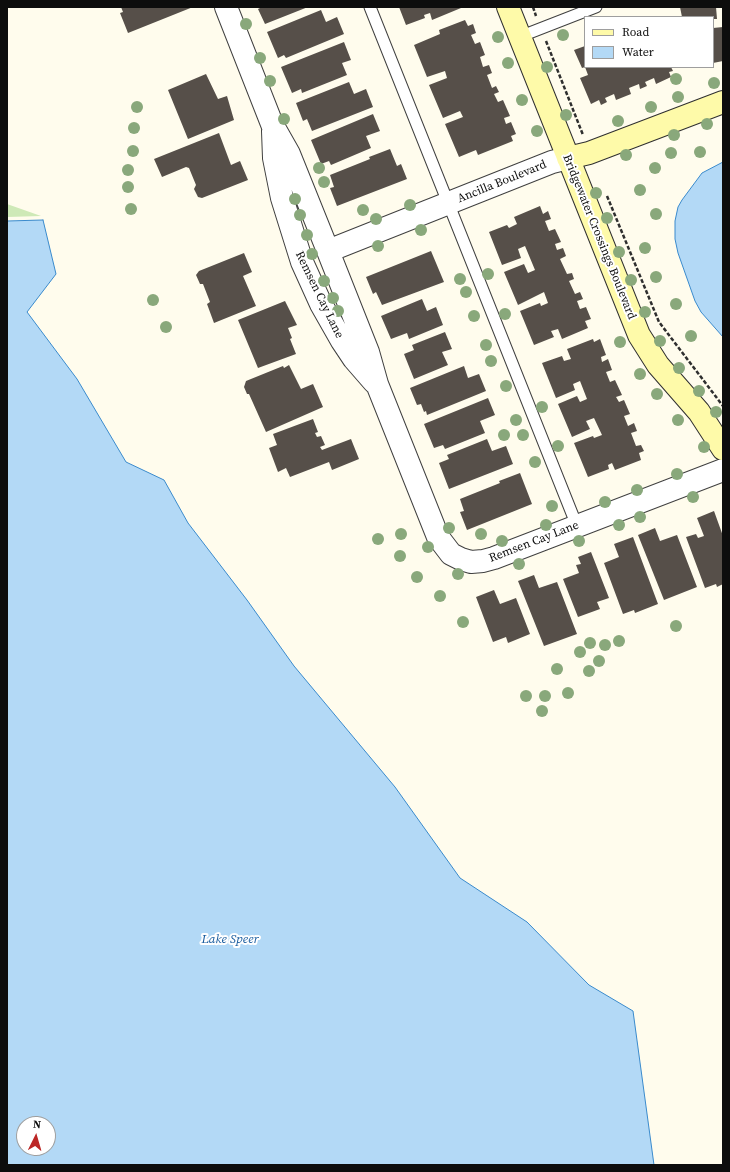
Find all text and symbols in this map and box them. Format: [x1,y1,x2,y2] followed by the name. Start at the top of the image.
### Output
[584,16,714,68] legend
[622,24,649,40] text: Road
[622,44,654,60] text: Water
[559,152,639,322] street label: Bridgewater Crossings Boulevard
[455,158,549,206] street label: Ancilla Boulevard
[292,249,346,341] street label: Remsen Cay Lane
[487,518,581,566] street label: Remsen Cay Lane
[201,932,259,948] water label: Lake Speer
[16,1116,56,1156] north arrow
[32,1117,42,1132] text: N

